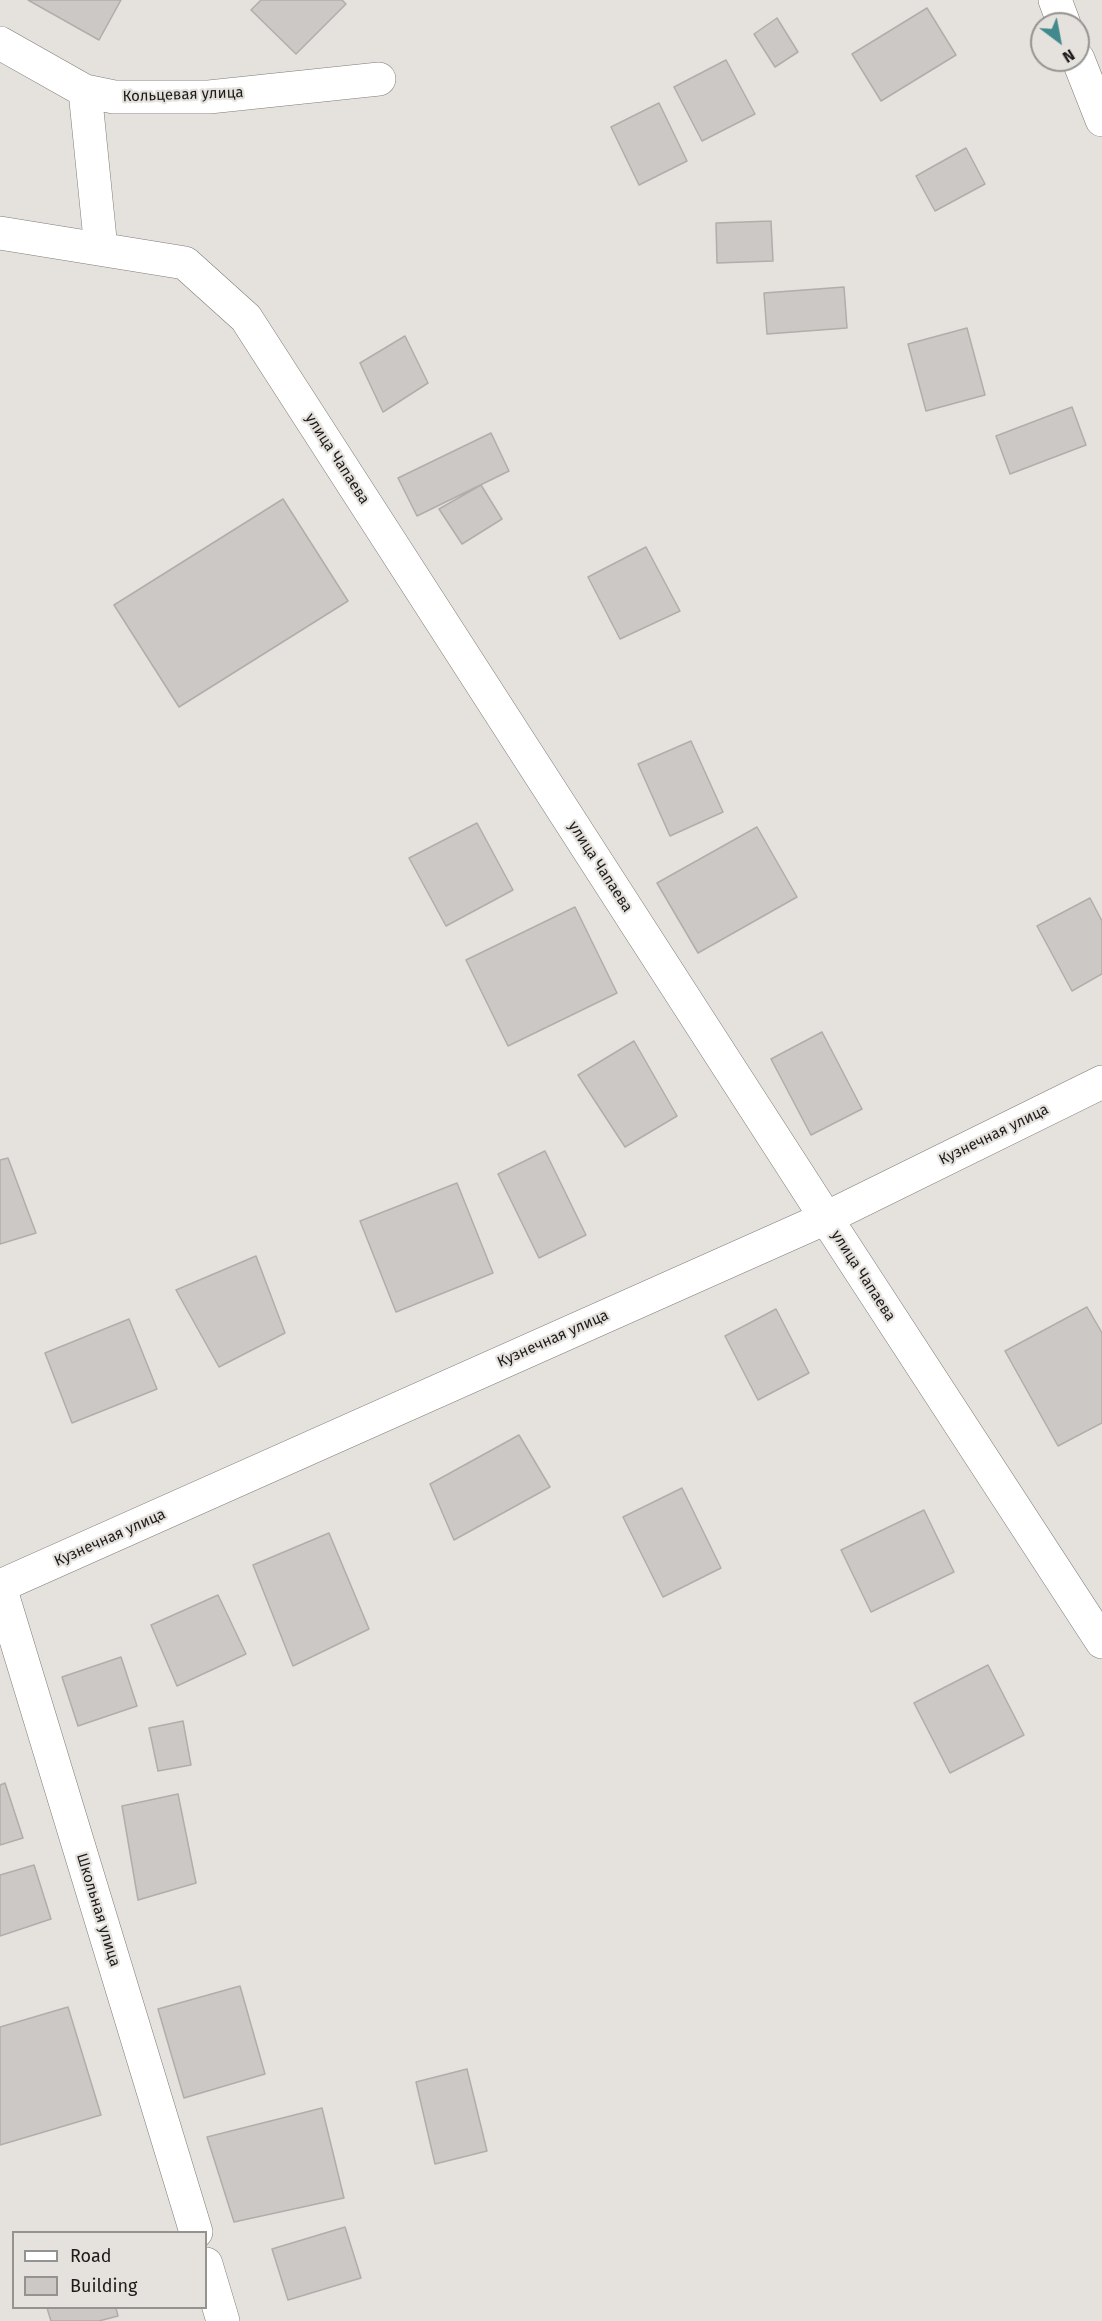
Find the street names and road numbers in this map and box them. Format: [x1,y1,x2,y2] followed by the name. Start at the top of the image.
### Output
[122,84,244,106] street label: Кольцевая улица
[301,410,373,508] street label: улица Чапаева
[564,818,636,916] street label: улица Чапаева
[936,1101,1052,1169] street label: Кузнечная улица
[827,1227,899,1325] street label: улица Чапаева
[495,1306,611,1372] street label: Кузнечная улица
[52,1505,168,1571] street label: Кузнечная улица
[72,1851,124,1969] street label: Школьная улица

